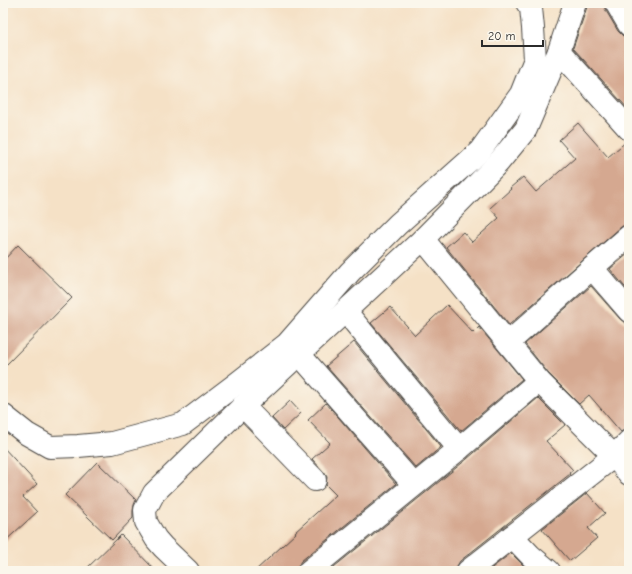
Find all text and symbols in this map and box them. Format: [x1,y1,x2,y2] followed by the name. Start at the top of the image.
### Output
[482,22,543,48] scale bar
[488,29,516,43] text: 20 m

